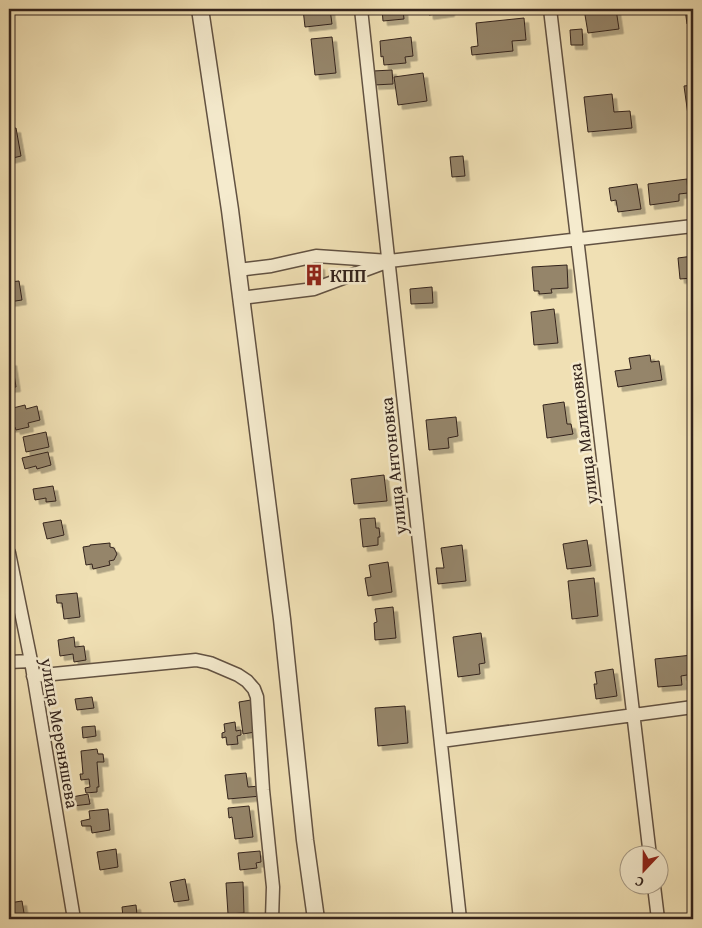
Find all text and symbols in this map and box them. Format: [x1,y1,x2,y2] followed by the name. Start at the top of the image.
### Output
[301,262,327,288] building icon: КПП
[330,262,366,289] place label: КПП
[561,361,605,507] street label: улица Малиновка
[372,395,414,537] street label: улица Антоновка
[33,655,87,811] street label: улица Мереняшева
[620,846,670,896] north arrow
[632,871,647,893] text: С

